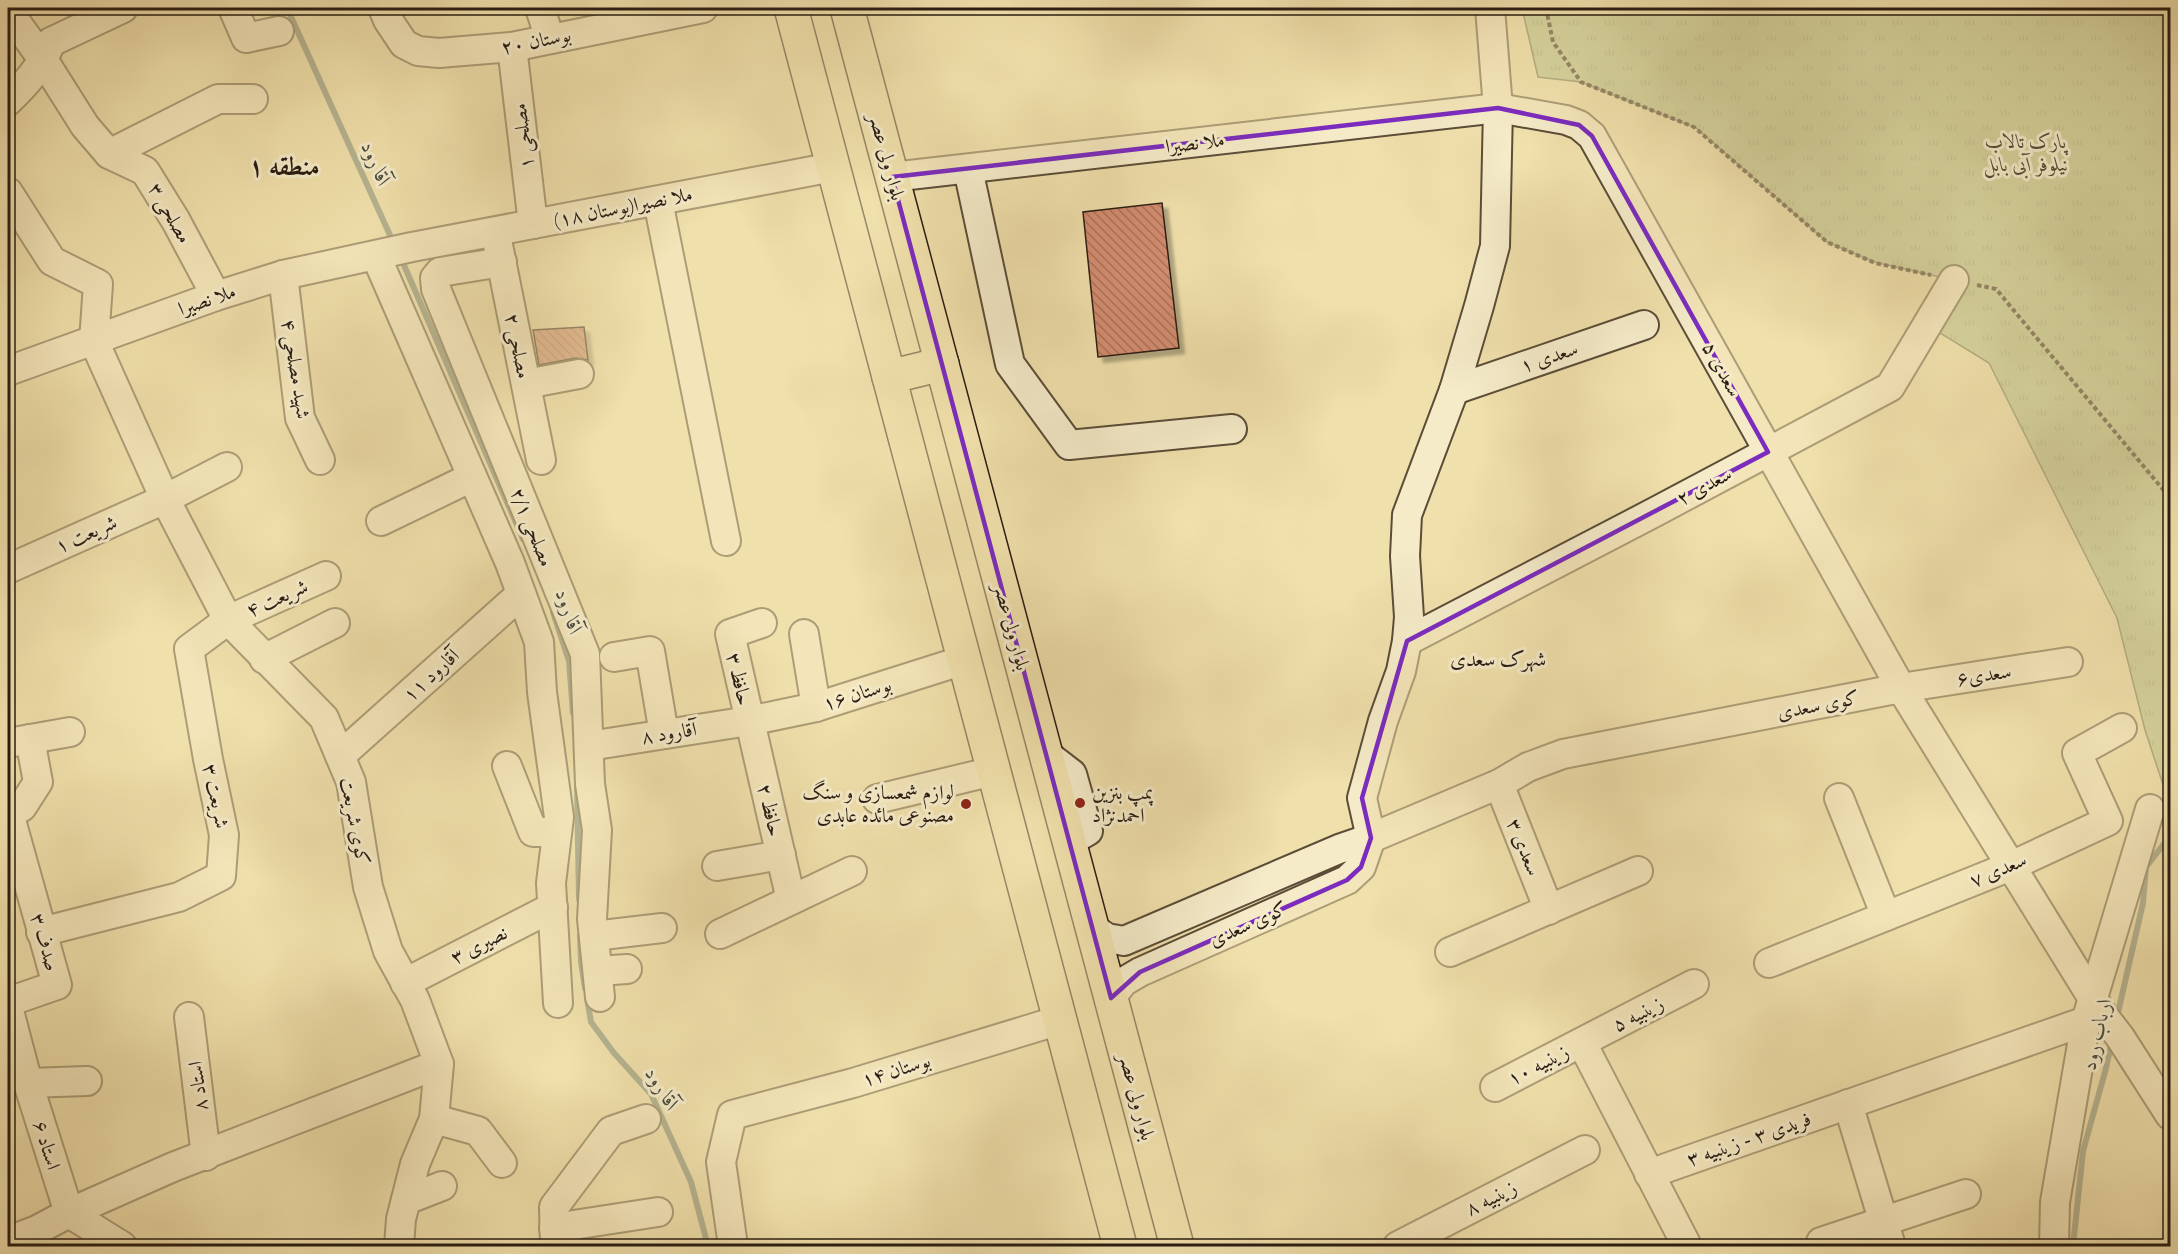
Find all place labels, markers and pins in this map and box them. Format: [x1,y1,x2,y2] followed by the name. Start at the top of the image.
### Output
[802,779,954,828] place label: لوازم شمعسازی و سنگ مصنوعی مائده عابدی
[1092,780,1154,828] place label: پمپ بنزین احمدنژاد
[1073,796,1087,810] marker: پمپ بنزین احمدنژاد
[959,797,973,811] marker: لوازم شمعسازی و سنگ مصنوعی مائده عابدی

